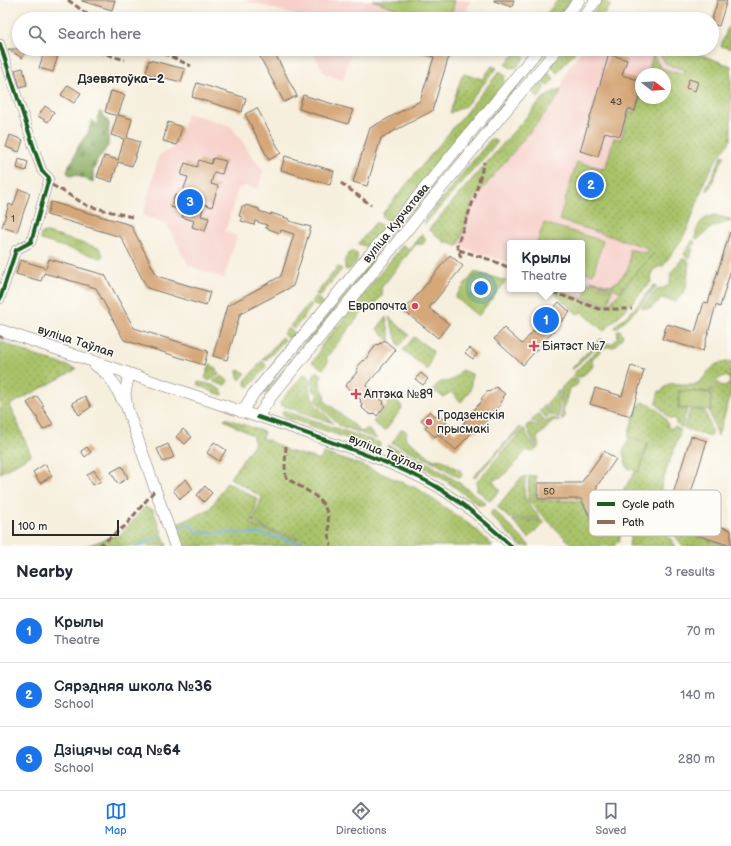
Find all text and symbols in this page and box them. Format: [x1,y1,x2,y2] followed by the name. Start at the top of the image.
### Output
[12,12,719,56] search box
[26,23,48,45] icon: search
[58,25,141,44] text: Search here
[635,68,671,104] north arrow
[77,71,165,87] district label: Дзевятоўка–2
[610,96,622,108] house number: 43
[578,170,604,200] pin: 2
[360,180,433,266] street label: вуліца Курчатава
[177,187,203,217] pin: 3
[11,213,15,225] house number: 1
[507,240,585,292] popup
[521,249,571,268] text: Крылы
[521,268,567,284] text: Theatre
[471,278,491,298] your location
[348,299,407,314] place label: Европочта
[410,301,420,311] marker: Европочта
[533,305,559,335] pin: 1
[36,322,116,361] street label: вуліца Таўлая
[542,339,605,354] place label: Біятэст №7
[529,341,539,351] marker: Біятэст №7
[363,387,433,402] place label: Аптэка №89
[351,389,361,399] marker: Аптэка №89
[437,408,505,437] place label: Гродзенскія прысмакі
[424,417,434,427] marker: Гродзенскія прысмакі
[346,431,425,476] street label: вуліца Таўлая
[543,486,555,498] house number: 50
[589,490,721,536] legend
[622,498,674,511] text: Cycle path
[622,516,644,529] text: Path
[12,518,119,537] scale bar
[18,520,47,533] text: 100 m
[16,562,73,582] text: Nearby
[664,564,715,580] text: 3 results
[54,613,104,632] text: Крылы
[26,623,32,639] text: 1
[687,623,715,639] text: 70 m
[54,632,100,648] text: Theatre
[54,677,212,696] text: Сярэдняя школа №36
[25,687,33,703] text: 2
[680,687,715,703] text: 140 m
[54,696,94,712] text: School
[54,741,181,760] text: Дзіцячы сад №64
[25,751,33,767] text: 3
[678,751,715,767] text: 280 m
[54,760,94,776] text: School
[105,800,127,837] tab: Map
[336,800,386,837] tab: Directions
[596,800,626,837] tab: Saved

